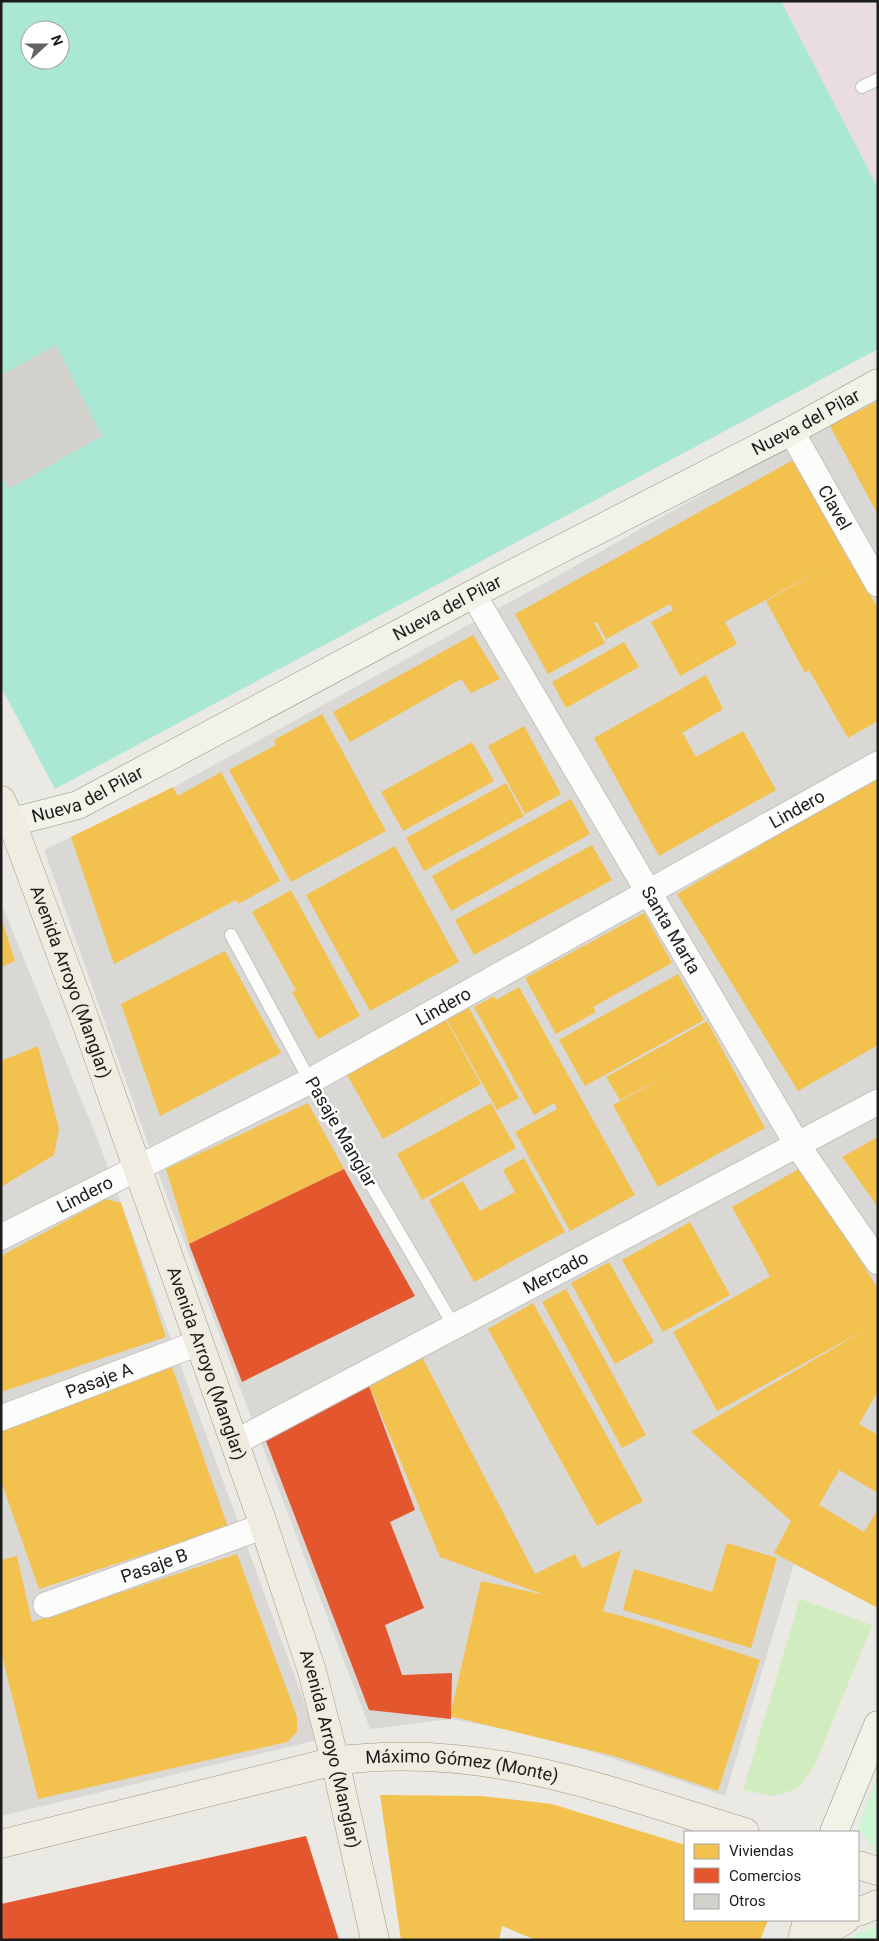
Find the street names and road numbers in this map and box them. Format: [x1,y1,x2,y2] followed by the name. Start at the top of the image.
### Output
[748,384,863,459] street label: Nueva del Pilar
[814,481,856,533] street label: Clavel
[389,570,505,645] street label: Nueva del Pilar
[29,761,146,827] street label: Nueva del Pilar
[766,785,828,832] street label: Lindero
[637,882,705,978] street label: Santa Marta
[26,883,116,1081] street label: Avenida Arroyo (Manglar)
[412,982,475,1030] street label: Lindero
[301,1073,382,1191] street label: Pasaje Manglar
[53,1171,116,1217] street label: Lindero
[519,1246,592,1298] street label: Mercado
[163,1264,251,1463] street label: Avenida Arroyo (Manglar)
[62,1358,136,1402] street label: Pasaje A
[118,1544,190,1587] street label: Pasaje B
[296,1647,365,1850] street label: Avenida Arroyo (Manglar)
[365,1745,561,1787] street label: Máximo Gómez (Monte)

